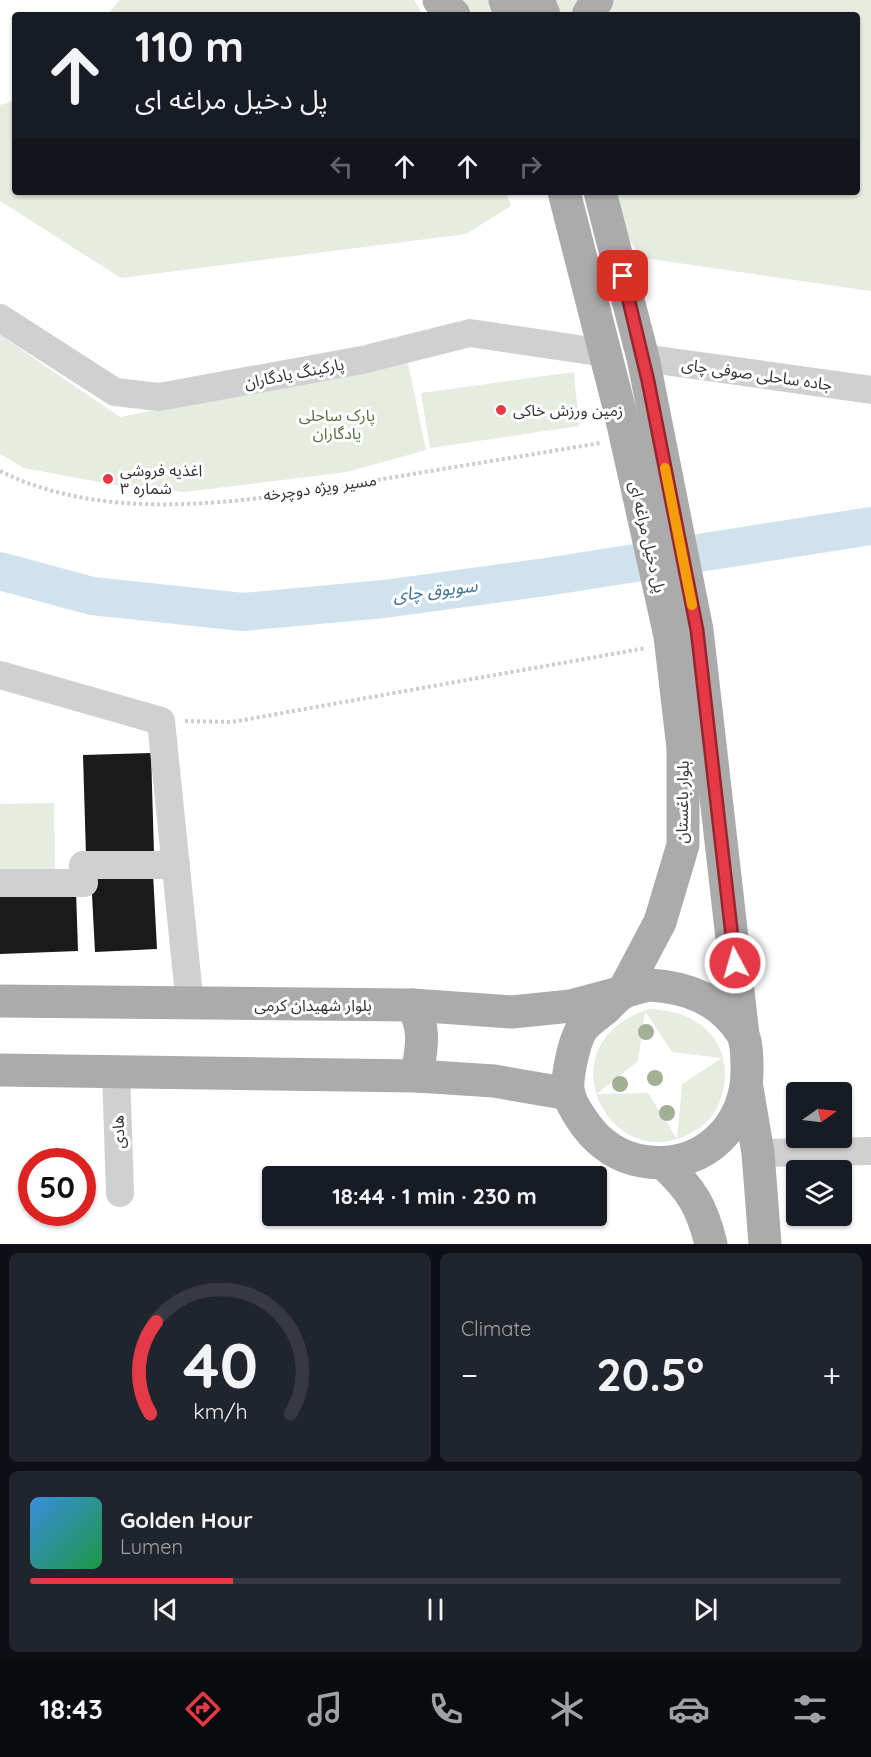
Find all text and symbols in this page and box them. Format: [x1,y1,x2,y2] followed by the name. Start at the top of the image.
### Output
[135,20,244,73] text: 110 m
[36,36,114,114] icon: ahead
[135,82,328,116] text: پل دخیل مراغه ای
[325,150,358,183] icon: left
[388,150,421,183] icon: ahead
[451,150,484,183] icon: ahead
[514,150,547,183] icon: right
[597,250,648,301] pin
[606,259,639,292] icon: arrive
[242,354,346,394] street label: پارکینگ یادگاران
[680,354,833,395] street label: جاده ساحلی صوفی چای
[513,400,623,420] place label: زمین ورزش خاکی
[494,403,508,417] marker: زمین ورزش خاکی
[299,405,375,443] park label: پارک ساحلی یادگاران
[120,460,202,498] place label: اغذیه فروشی شماره ۳
[262,469,378,506] street label: مسیر ویژه دوچرخه
[101,472,115,486] marker: اغذیه فروشی شماره ۳
[624,479,671,595] street label: پل دخیل مراغه ای
[391,573,480,608] water label: سویوق چای
[671,760,693,844] street label: بلوار باغستان
[703,931,767,995] position arrow
[254,995,372,1015] street label: بلوار شهیدان کرمی
[786,1082,852,1148] north arrow
[786,1082,852,1226] map controls
[107,1115,129,1149] street label: هادی
[18,1148,96,1226] speed limit sign: 50
[786,1160,852,1226] button: layers
[332,1182,537,1210] text: 18:44 · 1 min · 230 m
[461,1316,531,1341] text: Climate
[182,1326,257,1404] text: 40
[596,1346,704,1402] text: 20.5°
[461,1354,478,1395] text: −
[822,1354,841,1395] text: +
[193,1399,247,1425] text: km/h
[120,1506,253,1534] text: Golden Hour
[120,1534,183,1559] text: Lumen
[149,1593,182,1626] icon: previous
[419,1593,452,1626] icon: pause
[689,1593,722,1626] icon: next
[182,1688,224,1730] icon: directions
[304,1688,346,1730] icon: music
[425,1688,467,1730] icon: phone
[546,1688,588,1730] icon: climate
[668,1688,710,1730] icon: car
[789,1688,831,1730] icon: filters
[40,1692,103,1726] text: 18:43

